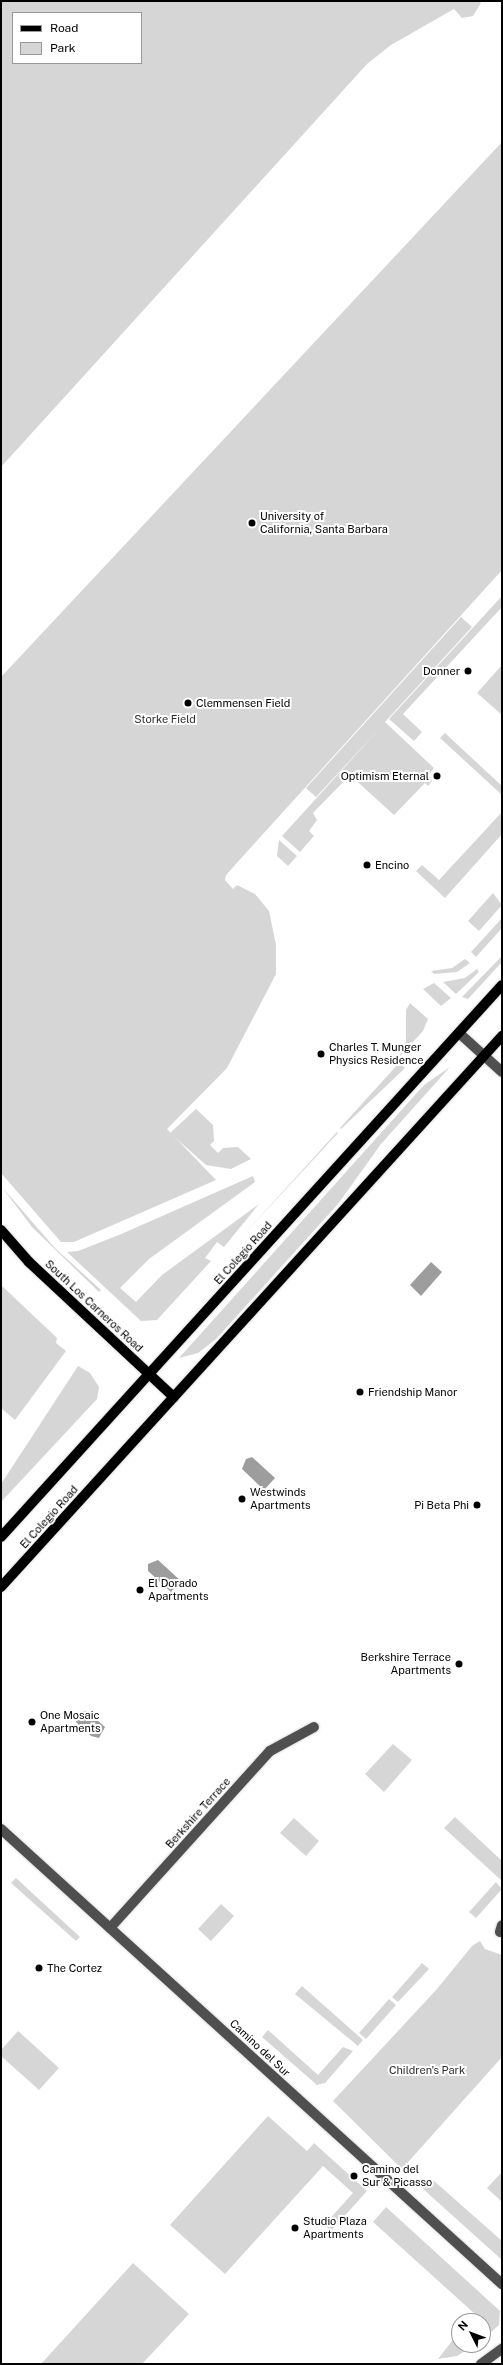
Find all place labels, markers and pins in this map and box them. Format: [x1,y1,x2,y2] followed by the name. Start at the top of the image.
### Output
[260,510,388,536] place label: University of California, Santa Barbara
[247,518,257,528] marker: University of California, Santa Barbara
[423,664,460,678] place label: Donner
[463,666,473,676] marker: Donner
[196,696,290,710] place label: Clemmensen Field
[183,698,193,708] marker: Clemmensen Field
[341,769,429,783] place label: Optimism Eternal
[432,771,442,781] marker: Optimism Eternal
[375,858,409,872] place label: Encino
[362,860,372,870] marker: Encino
[329,1041,423,1067] place label: Charles T. Munger Physics Residence
[316,1049,326,1059] marker: Charles T. Munger Physics Residence
[368,1385,457,1399] place label: Friendship Manor
[355,1387,365,1397] marker: Friendship Manor
[250,1486,310,1512] place label: Westwinds Apartments
[237,1494,247,1504] marker: Westwinds Apartments
[414,1498,469,1512] place label: Pi Beta Phi
[472,1500,482,1510] marker: Pi Beta Phi
[148,1577,208,1603] place label: El Dorado Apartments
[135,1585,145,1595] marker: El Dorado Apartments
[361,1651,451,1677] place label: Berkshire Terrace Apartments
[454,1659,464,1669] marker: Berkshire Terrace Apartments
[40,1709,100,1735] place label: One Mosaic Apartments
[27,1717,37,1727] marker: One Mosaic Apartments
[47,1961,102,1975] place label: The Cortez
[34,1963,44,1973] marker: The Cortez
[362,2163,432,2189] place label: Camino del Sur & Picasso
[349,2171,359,2181] marker: Camino del Sur & Picasso
[303,2215,367,2241] place label: Studio Plaza Apartments
[290,2223,300,2233] marker: Studio Plaza Apartments

